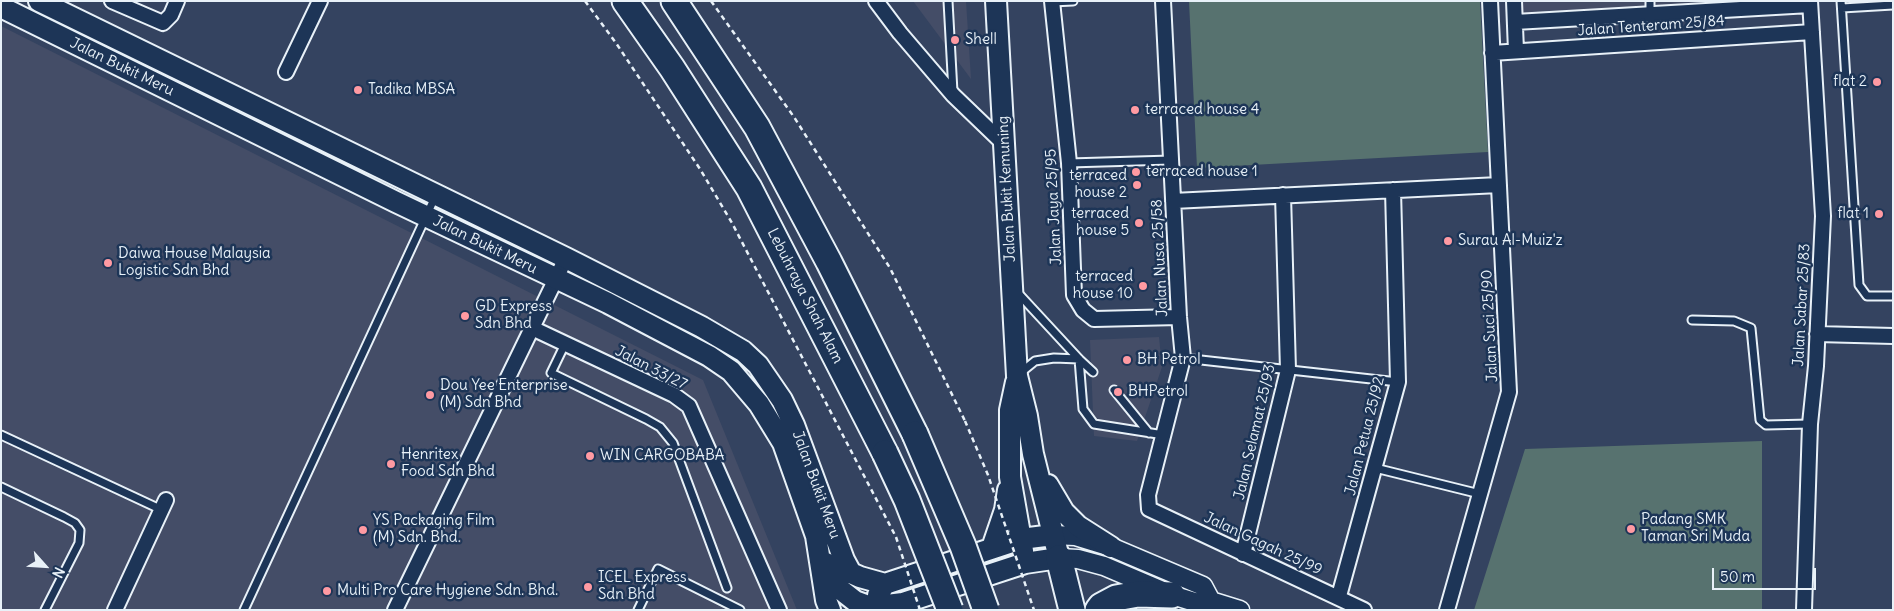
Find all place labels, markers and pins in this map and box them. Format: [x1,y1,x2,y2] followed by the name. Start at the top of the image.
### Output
[965,31,997,49] place label: Shell
[949,34,961,46] marker: Shell
[1833,73,1867,91] place label: flat 2
[1871,76,1883,88] marker: flat 2
[368,81,455,99] place label: Tadika MBSA
[352,84,364,96] marker: Tadika MBSA
[1145,101,1259,119] place label: terraced house 4
[1129,104,1141,116] marker: terraced house 4
[1146,163,1258,181] place label: terraced house 1
[1130,166,1142,178] marker: terraced house 1
[1069,167,1127,202] place label: terraced house 2
[1131,179,1143,191] marker: terraced house 2
[1071,205,1129,240] place label: terraced house 5
[1838,205,1869,223] place label: flat 1
[1873,208,1885,220] marker: flat 1
[1133,217,1145,229] marker: terraced house 5
[1458,232,1563,250] place label: Surau Al-Muiz'z
[1442,235,1454,247] marker: Surau Al-Muiz'z
[118,245,271,280] place label: Daiwa House Malaysia Logistic Sdn Bhd
[102,257,114,269] marker: Daiwa House Malaysia Logistic Sdn Bhd
[1073,268,1133,303] place label: terraced house 10
[1137,280,1149,292] marker: terraced house 10
[475,298,552,333] place label: GD Express Sdn Bhd
[459,310,471,322] marker: GD Express Sdn Bhd
[1137,351,1201,369] place label: BH Petrol
[1121,354,1133,366] marker: BH Petrol
[440,377,568,412] place label: Dou Yee Enterprise (M) Sdn Bhd
[1128,383,1188,401] place label: BHPetrol
[1112,386,1124,398] marker: BHPetrol
[424,389,436,401] marker: Dou Yee Enterprise (M) Sdn Bhd
[401,446,495,481] place label: Henritex Food Sdn Bhd
[600,447,724,465] place label: WIN CARGOBABA
[584,450,596,462] marker: WIN CARGOBABA
[385,458,397,470] marker: Henritex Food Sdn Bhd
[1641,511,1750,546] place label: Padang SMK Taman Sri Muda
[373,512,495,547] place label: YS Packaging Film (M) Sdn. Bhd.
[1625,523,1637,535] marker: Padang SMK Taman Sri Muda
[357,524,369,536] marker: YS Packaging Film (M) Sdn. Bhd.
[598,569,687,604] place label: ICEL Express Sdn Bhd
[582,581,594,593] marker: ICEL Express Sdn Bhd
[337,582,558,600] place label: Multi Pro Care Hygiene Sdn. Bhd.
[321,585,333,597] marker: Multi Pro Care Hygiene Sdn. Bhd.

